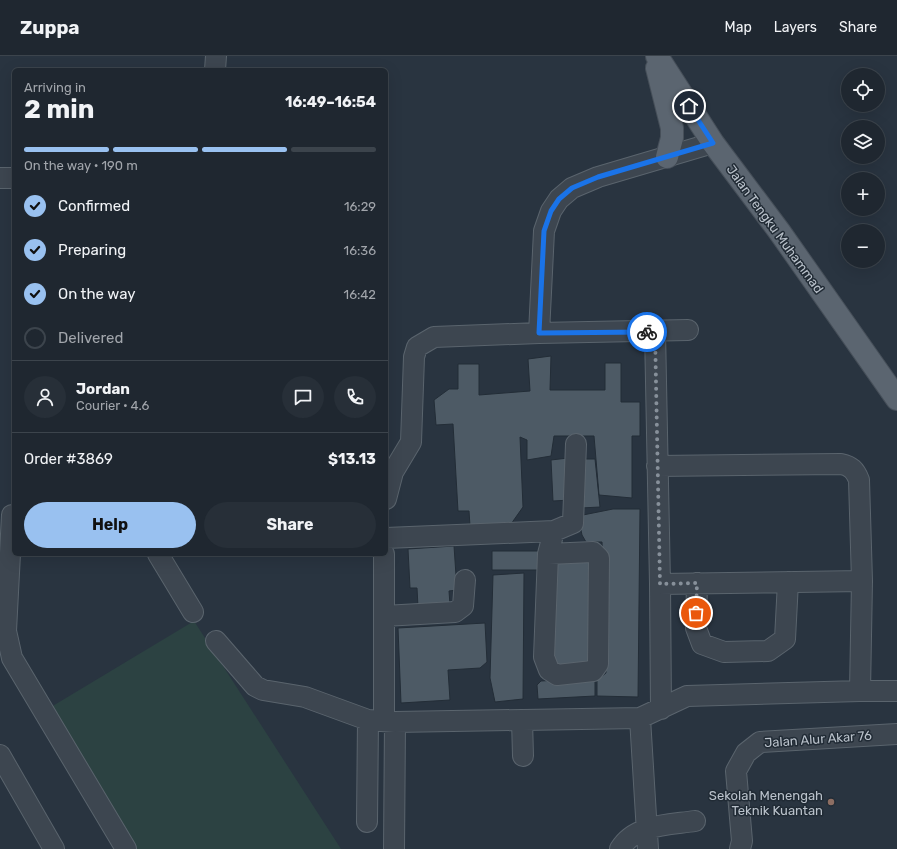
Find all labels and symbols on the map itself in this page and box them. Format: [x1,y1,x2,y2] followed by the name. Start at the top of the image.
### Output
[672,89,706,123] pin
[723,162,827,297] street label: Jalan Tengku Muhammad
[627,312,667,352] courier
[679,596,713,630] pin
[764,728,873,750] street label: Jalan Alur Akar 76
[709,788,823,818] place label: Sekolah Menengah Teknik Kuantan
[826,797,836,807] marker: Sekolah Menengah Teknik Kuantan

